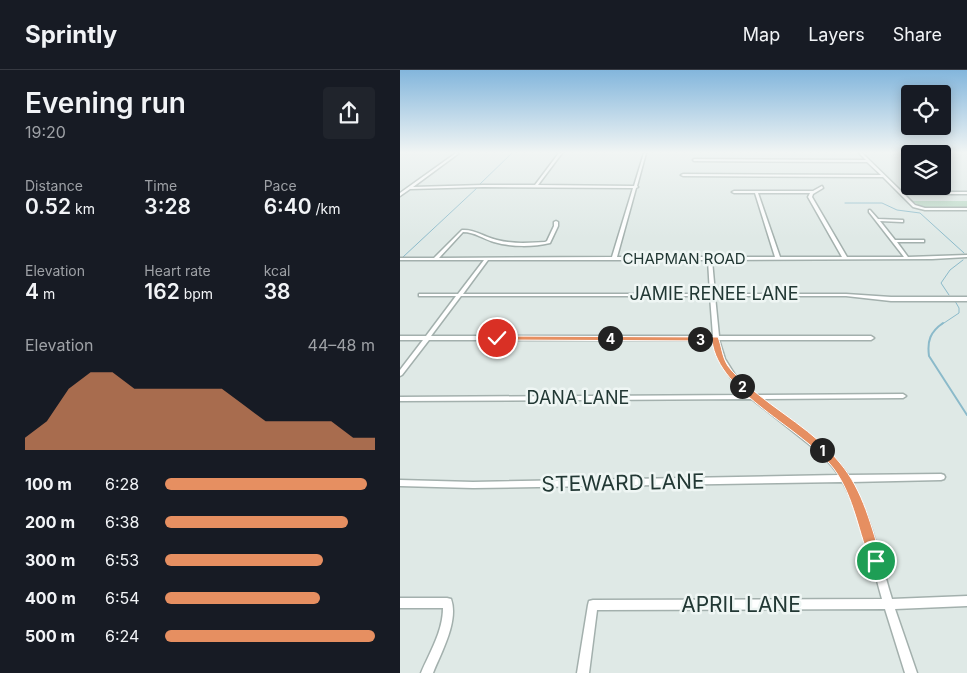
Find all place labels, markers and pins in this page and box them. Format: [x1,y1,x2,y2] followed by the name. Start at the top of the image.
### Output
[476,317,518,359] pin
[598,326,622,350] pin: 4
[688,326,712,352] pin: 3
[730,374,754,398] pin: 2
[810,438,834,462] pin: 1
[855,540,897,582] pin

